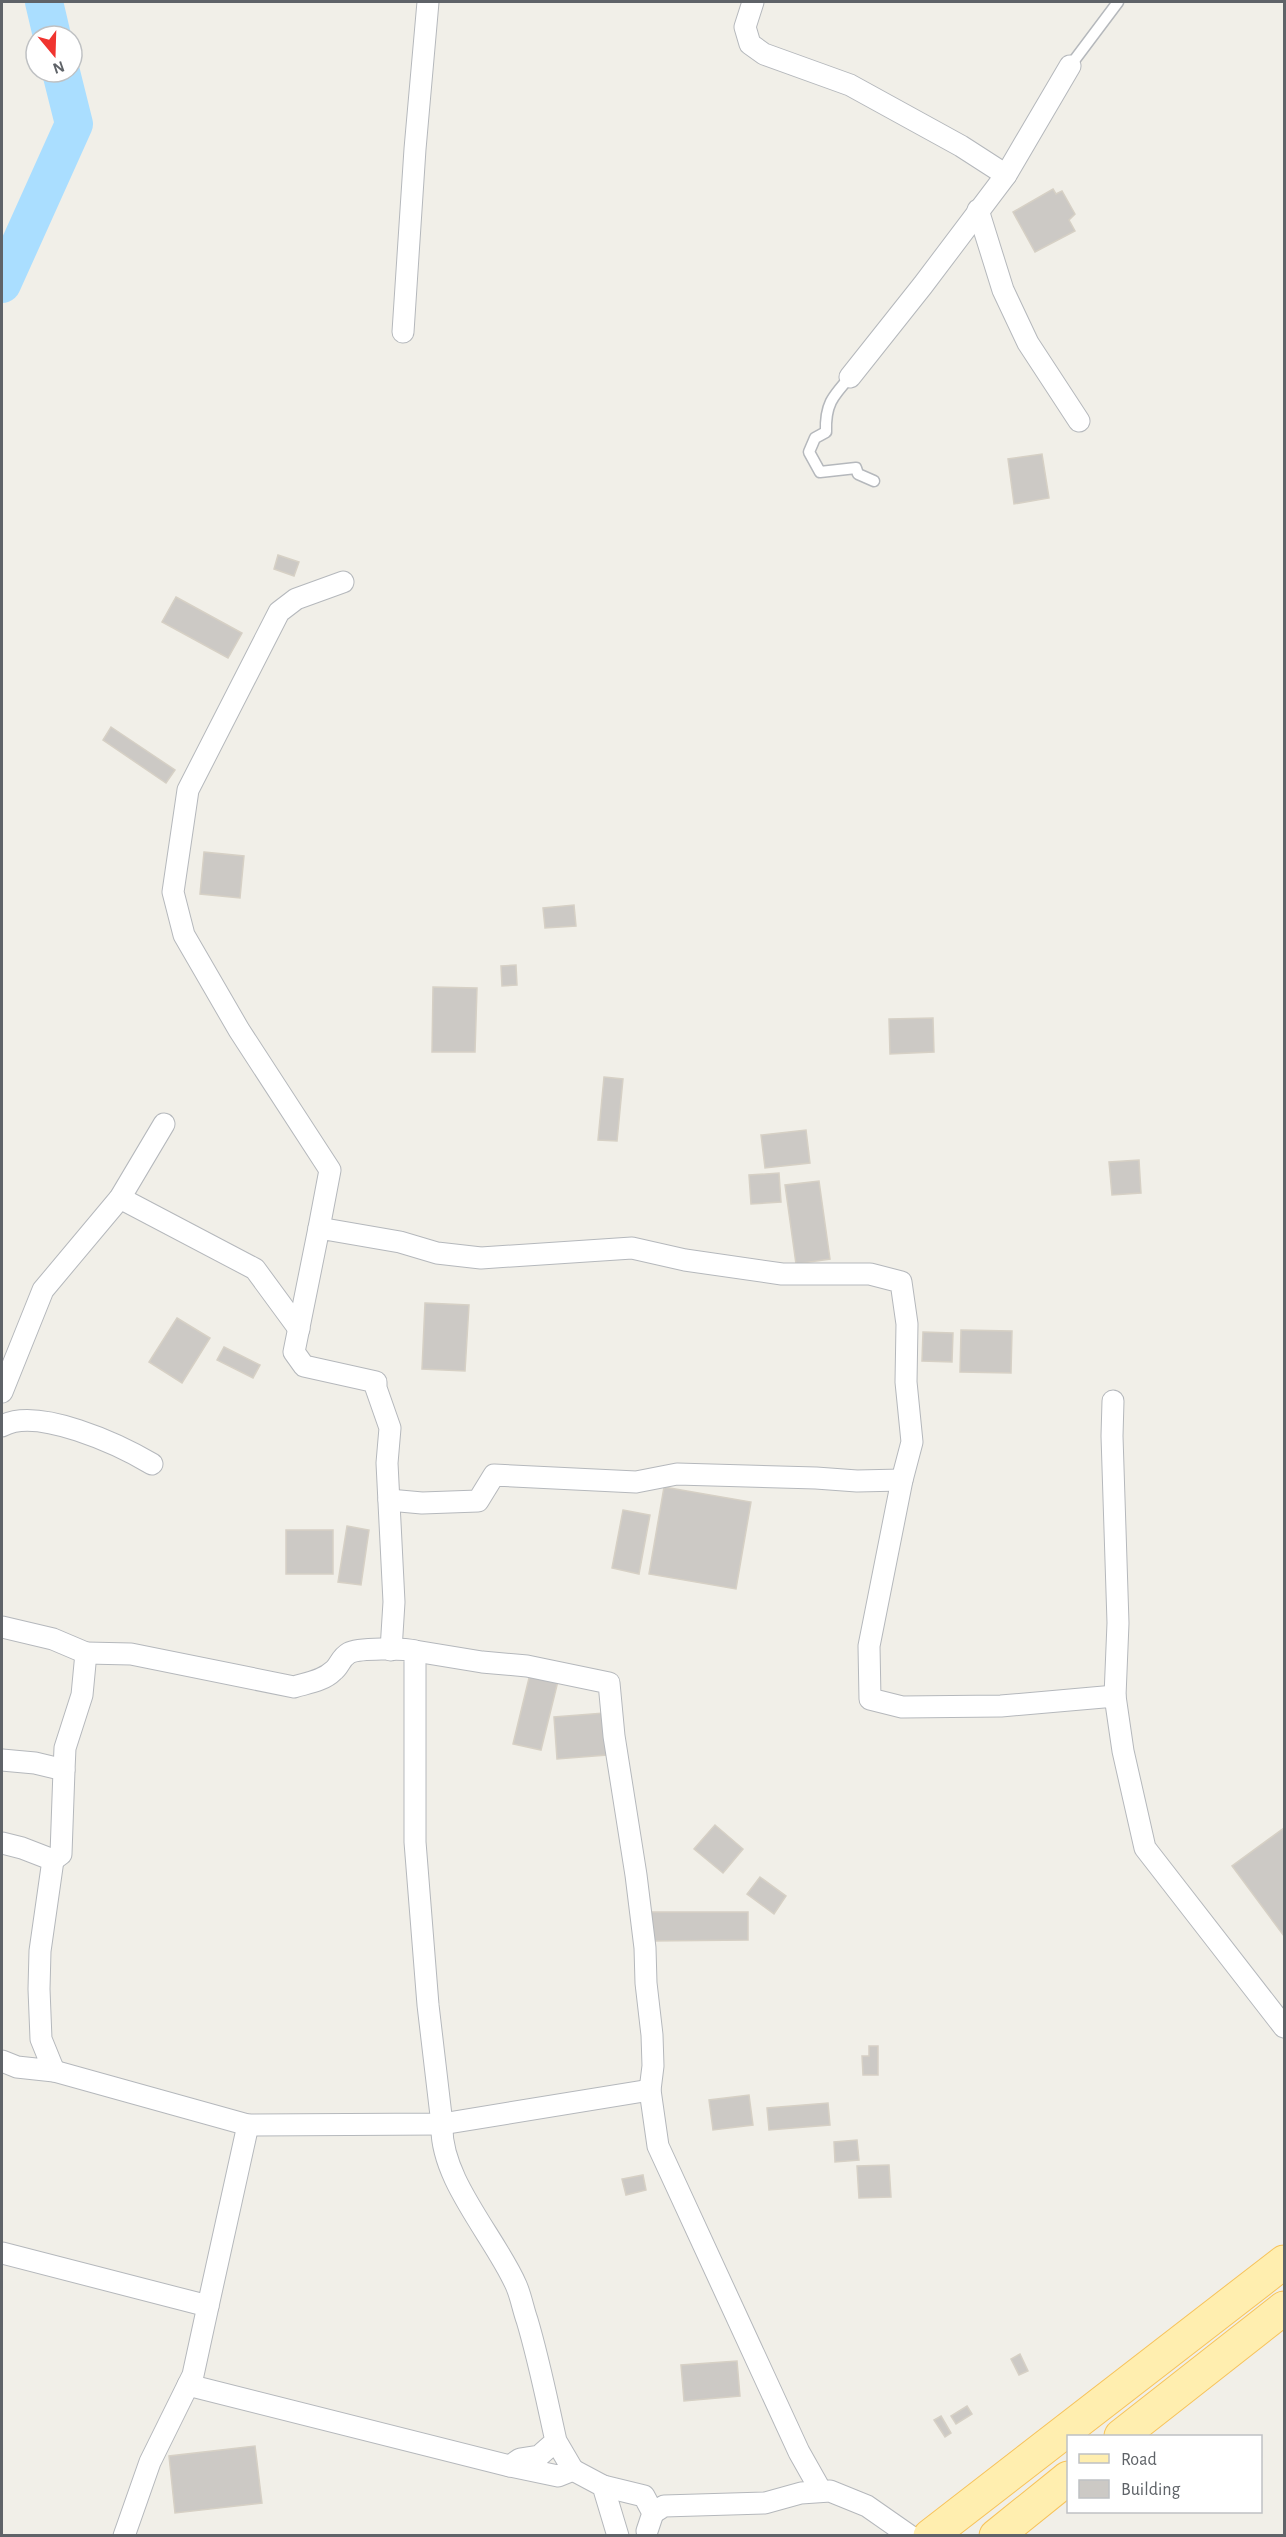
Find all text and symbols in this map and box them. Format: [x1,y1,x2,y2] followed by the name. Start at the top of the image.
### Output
[24,24,84,84] north arrow
[51,58,66,77] text: N
[1067,2435,1262,2513] legend
[1121,2451,1157,2469] text: Road
[1121,2481,1181,2499] text: Building

